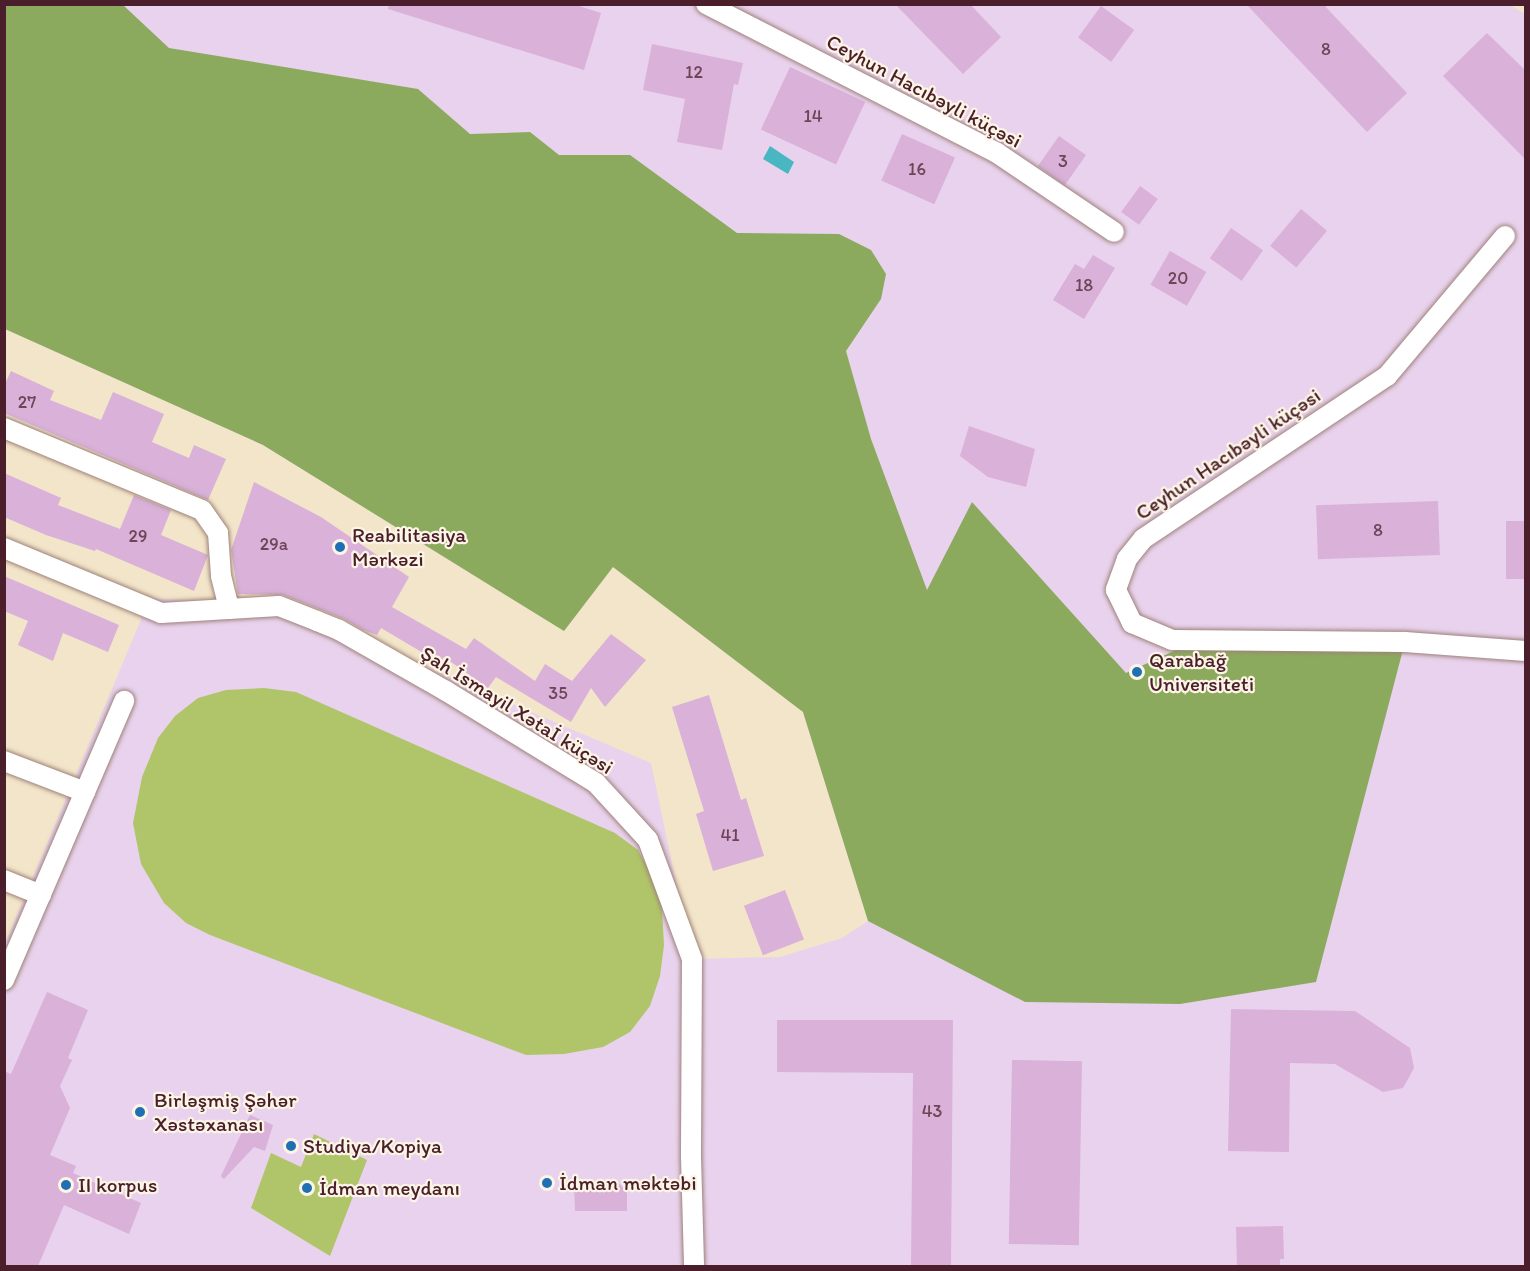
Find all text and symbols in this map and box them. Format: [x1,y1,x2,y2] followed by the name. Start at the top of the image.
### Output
[822,29,1026,153] street label: Ceyhun Hacıbəyli küçəsi
[1321,38,1331,60] house number: 8
[685,61,703,83] house number: 12
[803,105,823,127] house number: 14
[1058,150,1068,172] house number: 3
[908,158,926,180] house number: 16
[1168,267,1188,289] house number: 20
[1075,274,1093,296] house number: 18
[1131,383,1325,525] street label: Ceyhun Hacıbəyli küçəsi
[18,391,36,413] house number: 27
[1373,519,1383,541] house number: 8
[352,522,466,572] place label: Reabilitasiya Mərkəzi
[129,525,147,547] house number: 29
[260,533,288,555] house number: 29a
[333,540,347,554] marker: Reabilitasiya Mərkəzi
[416,640,618,780] street label: Şah İsmayil Xətaİ küçəsi
[1149,647,1254,697] place label: Qarabağ Universiteti
[1130,665,1144,679] marker: Qarabağ Universiteti
[548,682,568,704] house number: 35
[720,824,740,846] house number: 41
[154,1087,297,1137] place label: Birləşmiş Şəhər Xəstəxanası
[922,1100,942,1122] house number: 43
[131,1103,149,1121] marker: Birləşmiş Şəhər Xəstəxanası
[303,1133,442,1159] place label: Studiya/Kopiya
[284,1139,298,1153] marker: Studiya/Kopiya
[559,1170,697,1196] place label: İdman məktəbi
[78,1172,157,1198] place label: II korpus
[319,1175,459,1201] place label: İdman meydanı
[540,1176,554,1190] marker: İdman məktəbi
[59,1178,73,1192] marker: II korpus
[300,1181,314,1195] marker: İdman meydanı

